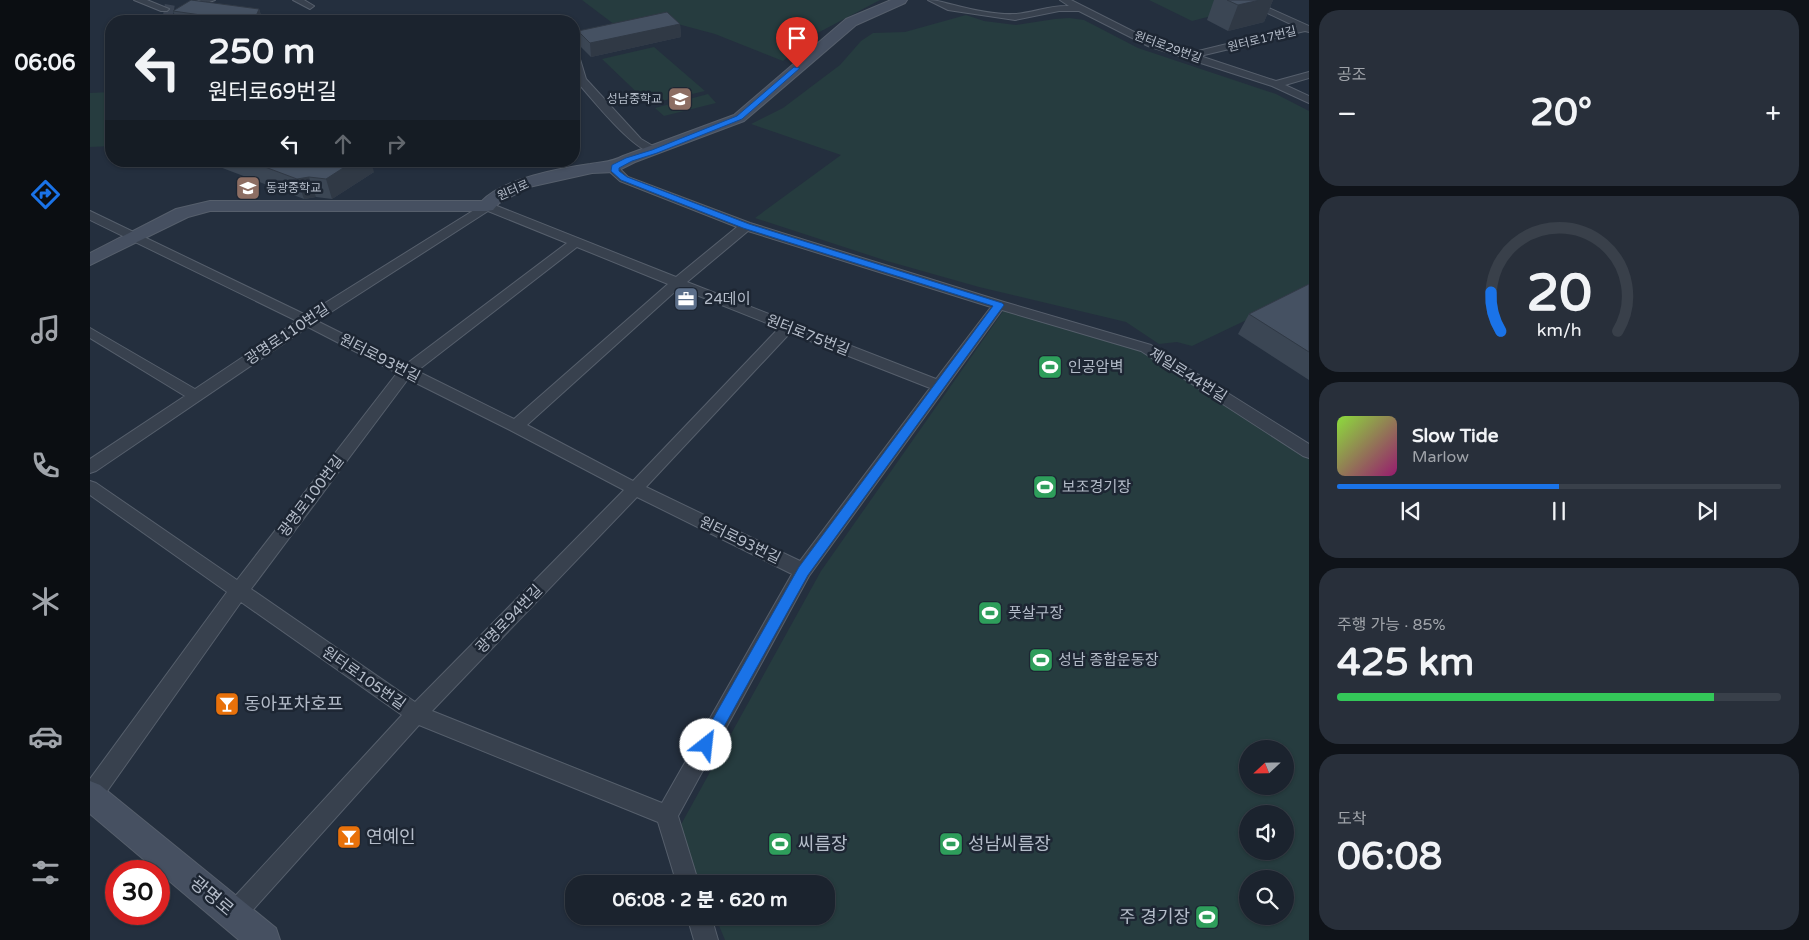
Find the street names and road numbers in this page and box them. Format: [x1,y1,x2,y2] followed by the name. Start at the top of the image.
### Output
[1226,24,1298,54] street label: 원터로17번길
[1133,28,1203,66] street label: 원터로29번길
[495,177,531,203] street label: 원터로
[242,299,332,369] street label: 광명로110번길
[764,311,852,359] street label: 원터로75번길
[337,330,423,386] street label: 원터로93번길
[1146,344,1230,406] street label: 제일로44번길
[275,452,347,540] street label: 광명로100번길
[697,513,783,567] street label: 원터로93번길
[472,581,546,657] street label: 광명로94번길
[319,643,409,713] street label: 원터로105번길
[186,872,238,920] street label: 광명로

